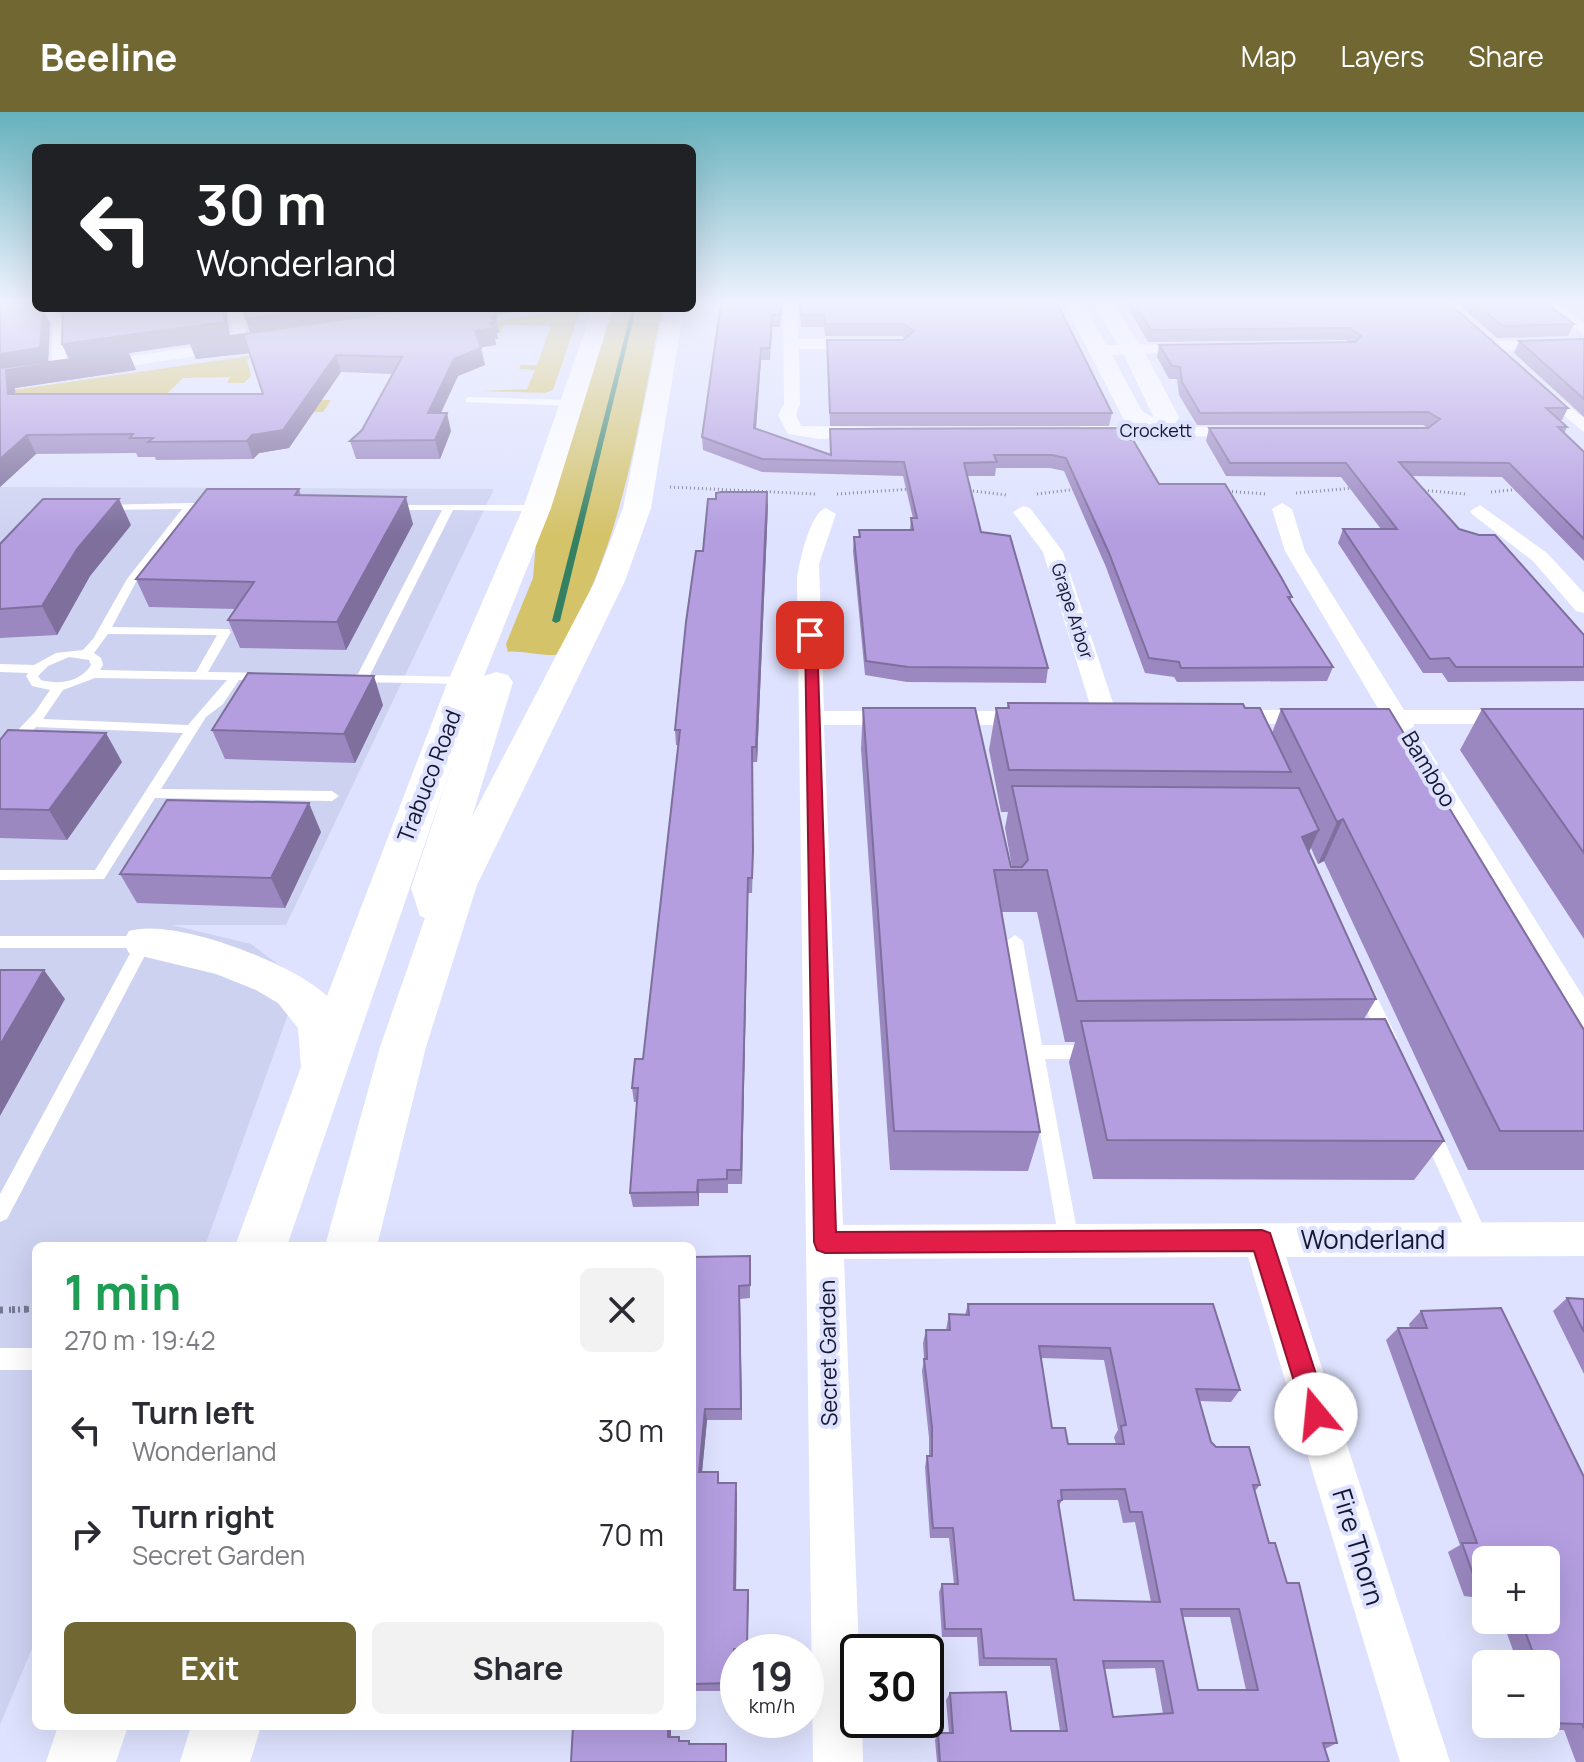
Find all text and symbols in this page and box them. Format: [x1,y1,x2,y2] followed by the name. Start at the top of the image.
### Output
[40,30,177,82] text: Beeline
[1241,37,1297,75] text: Map
[1341,37,1424,75] text: Layers
[1468,37,1544,75] text: Share
[196,165,327,242] text: 30 m
[64,176,168,280] icon: left
[196,238,396,287] text: Wonderland
[1120,418,1192,442] street label: Crockett
[1046,560,1100,662] street label: Grape Arbor
[776,601,844,669] pin
[788,613,832,657] icon: arrive
[390,706,468,846] street label: Trabuco Road
[1395,726,1463,812] street label: Bamboo
[1301,1221,1445,1257] street label: Wonderland
[64,1259,181,1324] text: 1 min
[580,1268,664,1352] button: close
[812,1280,844,1426] street label: Secret Garden
[64,1322,215,1358] text: 270 m · 19:42
[1274,1372,1358,1456] position arrow
[132,1392,255,1433] text: Turn left
[64,1408,108,1452] icon: left
[598,1410,664,1451] text: 30 m
[132,1433,277,1469] text: Wonderland
[1324,1484,1394,1609] street label: Fire Thorn
[132,1496,275,1537] text: Turn right
[64,1512,108,1556] icon: right
[599,1514,664,1555] text: 70 m
[132,1537,305,1573] text: Secret Garden
[1472,1546,1560,1738] map controls
[1472,1546,1560,1634] button: +
[64,1622,356,1714] button: Exit
[372,1622,664,1714] button: Share
[840,1634,944,1738] speed limit sign: 30
[751,1648,793,1703] text: 19
[1472,1650,1560,1738] button: −
[749,1692,795,1719] text: km/h

